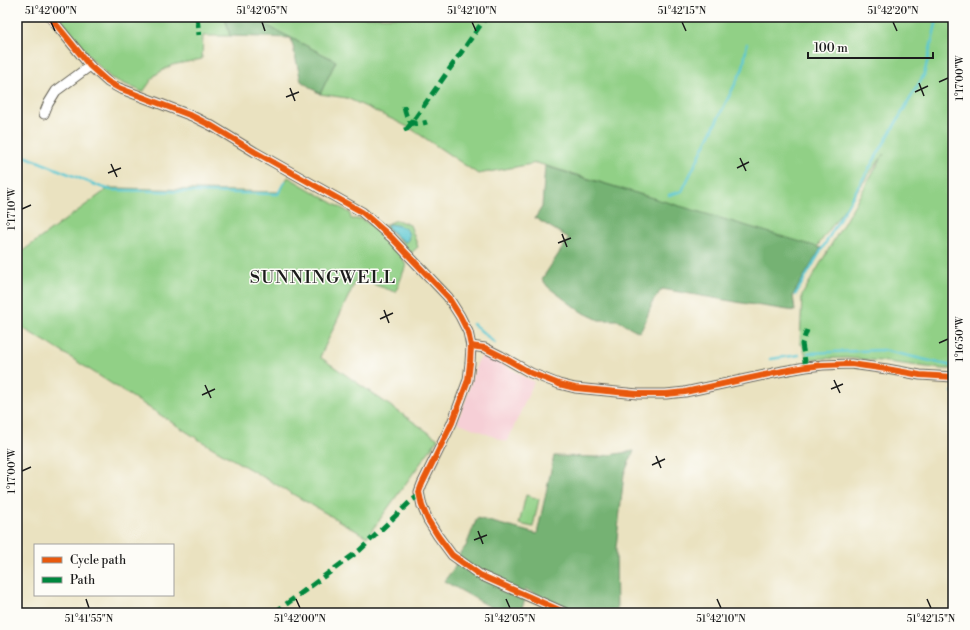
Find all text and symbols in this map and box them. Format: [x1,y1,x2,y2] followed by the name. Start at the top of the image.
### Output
[25,5,78,17] text: 51°42'00"N
[237,5,288,17] text: 51°42'05"N
[447,5,497,17] text: 51°42'10"N
[658,5,707,17] text: 51°42'15"N
[867,5,919,17] text: 51°42'20"N
[808,34,933,60] scale bar
[814,41,848,56] text: 100 m
[954,54,966,101] text: 1°17'00"W
[6,187,18,230] text: 1°17'10"W
[250,266,396,289] district label: SUNNINGWELL
[954,315,966,362] text: 1°16'50"W
[6,447,18,494] text: 1°17'00"W
[34,544,174,596] legend
[70,553,126,568] text: Cycle path
[70,573,95,588] text: Path
[65,613,114,625] text: 51°41'55"N
[274,613,327,625] text: 51°42'00"N
[485,613,536,625] text: 51°42'05"N
[696,613,746,625] text: 51°42'10"N
[907,613,956,625] text: 51°42'15"N

